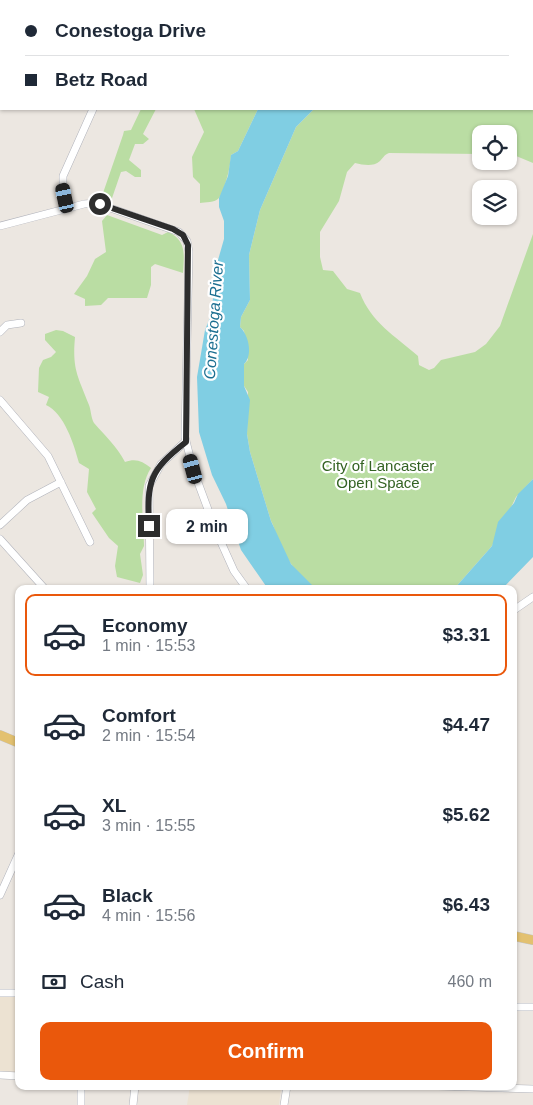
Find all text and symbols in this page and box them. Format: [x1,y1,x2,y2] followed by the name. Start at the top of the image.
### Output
[55,20,206,41] text: Conestoga Drive
[55,69,148,90] text: Betz Road
[472,125,517,225] map controls
[472,125,517,170] button: locate
[472,180,517,225] button: layers
[54,182,75,214] car
[89,193,111,215] route start
[201,259,226,380] water label: Conestoga River
[181,453,204,485] car
[322,457,434,491] park label: City of Lancaster Open Space
[166,508,249,544] callout: 2 min
[138,515,160,537] route end
[186,518,228,535] text: 2 min
[42,613,87,658] icon: car
[102,615,188,636] text: Economy
[442,624,490,645] text: $3.31
[102,637,195,654] text: 1 min · 15:53
[42,703,87,748] icon: car
[102,705,176,726] text: Comfort
[442,714,490,735] text: $4.47
[102,727,195,744] text: 2 min · 15:54
[42,793,87,838] icon: car
[102,795,126,816] text: XL
[442,804,490,825] text: $5.62
[102,817,195,834] text: 3 min · 15:55
[42,883,87,928] icon: car
[102,885,153,906] text: Black
[442,894,490,915] text: $6.43
[102,907,195,924] text: 4 min · 15:56
[40,968,68,996] icon: cash
[80,971,124,992] text: Cash
[448,973,492,990] text: 460 m
[40,1022,492,1080] button: Confirm

